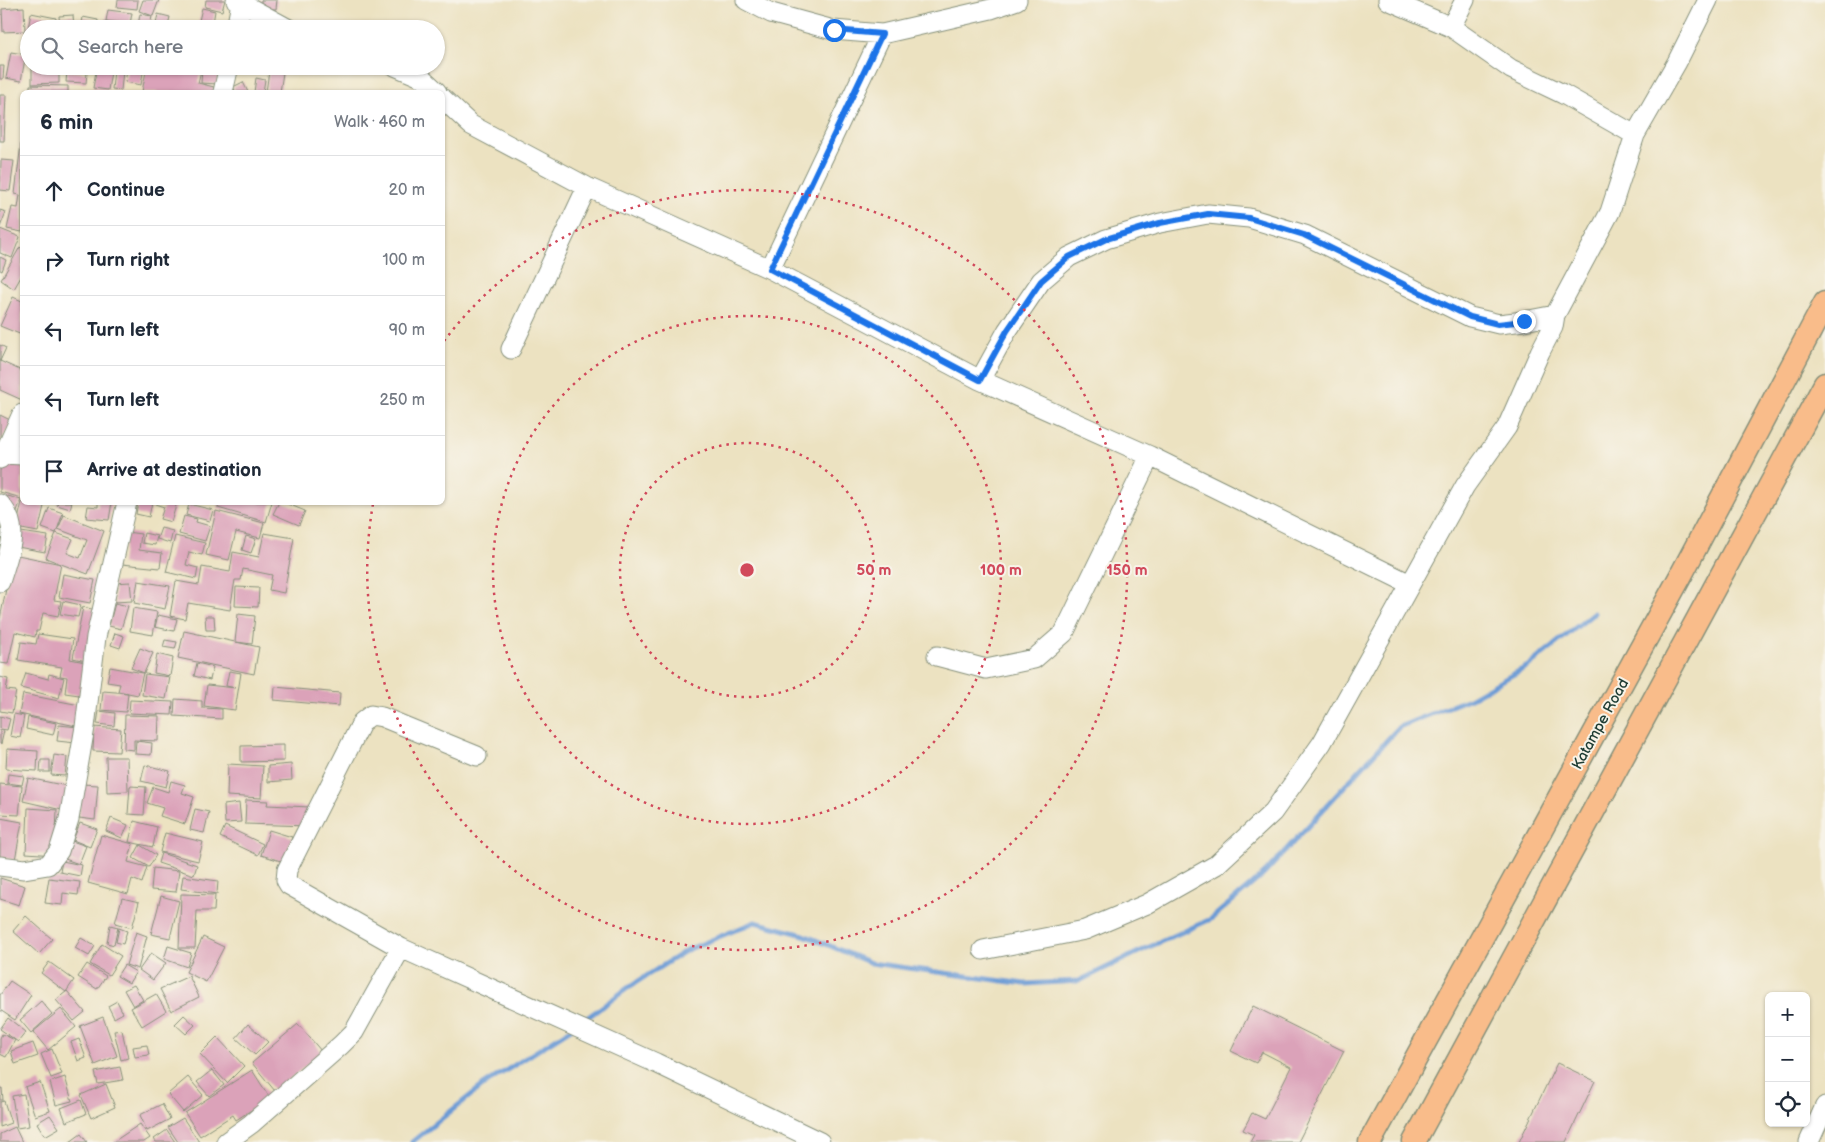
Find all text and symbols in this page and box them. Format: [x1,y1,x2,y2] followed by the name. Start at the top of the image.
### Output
[823,19,846,42] route start
[20,20,445,75] search box
[38,34,66,62] icon: search
[78,36,183,59] text: Search here
[40,110,93,135] text: 6 min
[334,113,425,132] text: Walk · 460 m
[40,177,68,205] icon: ahead
[87,179,165,202] text: Continue
[389,181,425,200] text: 20 m
[40,247,68,275] icon: right
[87,249,170,272] text: Turn right
[382,251,425,270] text: 100 m
[1513,310,1536,333] route end
[40,317,68,345] icon: left
[87,319,159,342] text: Turn left
[389,321,425,340] text: 90 m
[40,387,68,415] icon: left
[87,389,159,412] text: Turn left
[379,391,425,410] text: 250 m
[40,457,68,485] icon: arrive
[87,459,262,482] text: Arrive at destination
[738,561,756,579] centre of rings
[857,561,892,580] text: 50 m
[980,561,1022,580] text: 100 m
[1106,561,1148,580] text: 150 m
[1568,675,1633,773] street label: Katampe Road
[1765,992,1810,1127] map controls
[1765,992,1810,1037] button: +
[1765,1037,1810,1082] button: −
[1765,1082,1810,1127] button: locate

